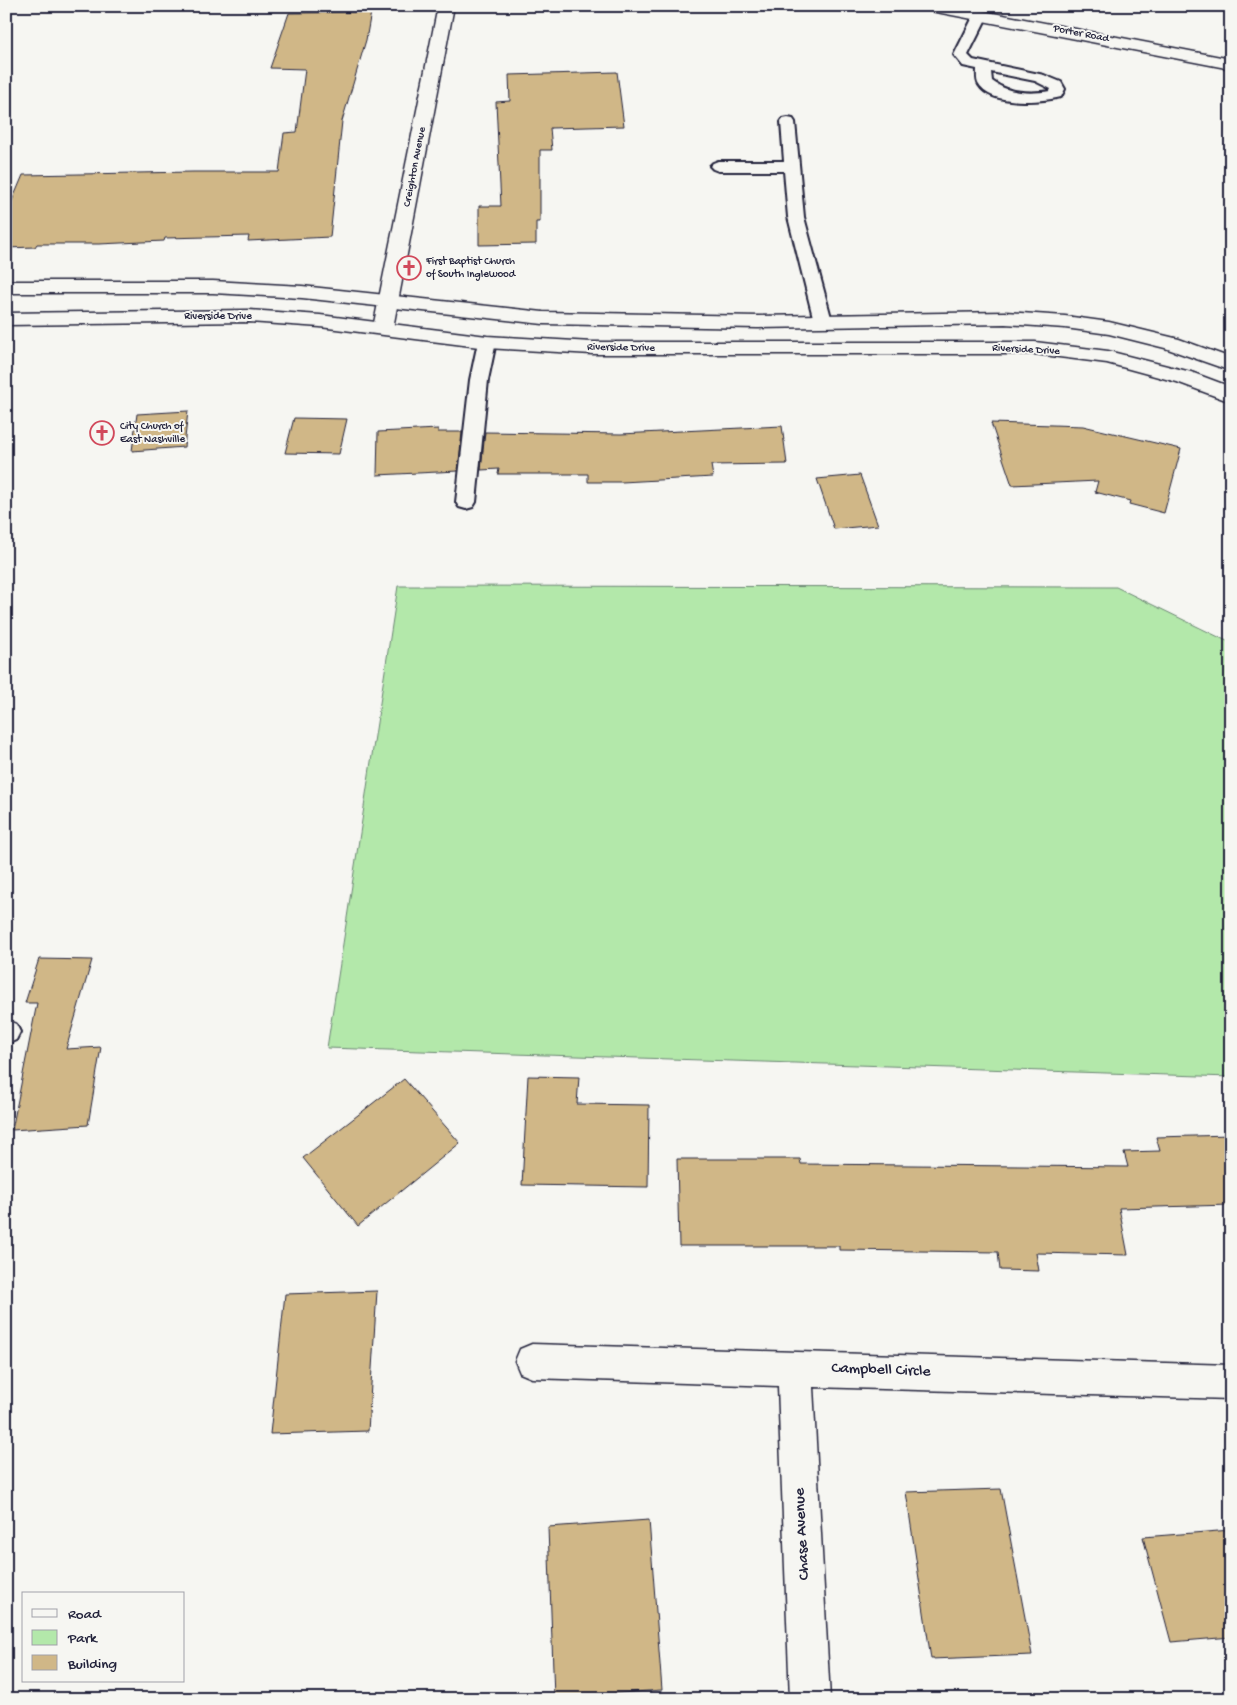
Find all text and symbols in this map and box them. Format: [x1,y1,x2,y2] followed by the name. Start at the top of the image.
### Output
[1051,23,1111,46] street label: Porter Road
[401,126,429,208] street label: Creighton Avenue
[396,255,422,281] church icon: First Baptist Church of South Inglewood
[425,256,517,281] place label: First Baptist Church of South Inglewood
[184,311,252,323] street label: Riverside Drive
[587,341,655,355] street label: Riverside Drive
[992,342,1060,358] street label: Riverside Drive
[89,420,115,446] church icon: City Church of East Nashville
[120,420,185,446] place label: City Church of East Nashville
[831,1360,932,1382] street label: Campbell Circle
[791,1487,815,1581] street label: Chase Avenue
[22,1592,185,1682] legend
[68,1606,102,1624] text: Road
[67,1630,98,1648] text: Park
[67,1656,117,1674] text: Building

